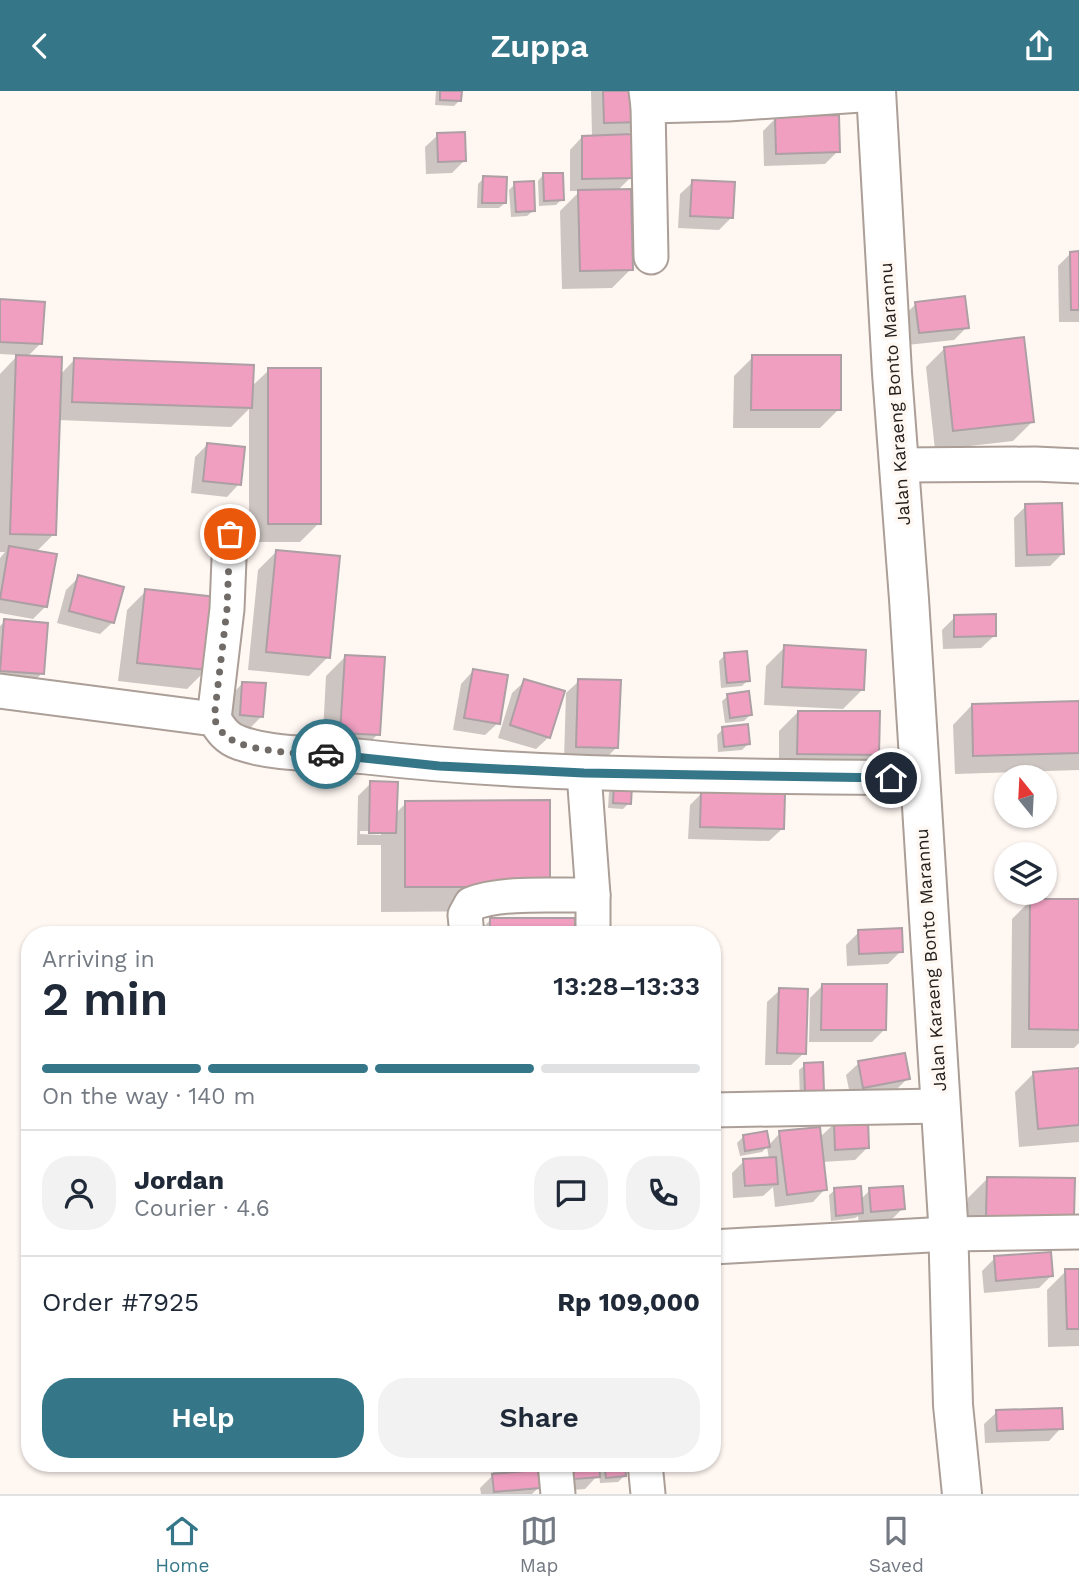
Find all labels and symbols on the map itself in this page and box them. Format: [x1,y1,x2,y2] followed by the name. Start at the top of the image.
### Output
[875,262,914,526] street label: Jalan Karaeng Bonto Marannu
[200,504,260,564] pin
[291,719,361,789] courier
[861,748,921,808] pin
[994,765,1057,828] north arrow
[911,828,950,1092] street label: Jalan Karaeng Bonto Marannu

